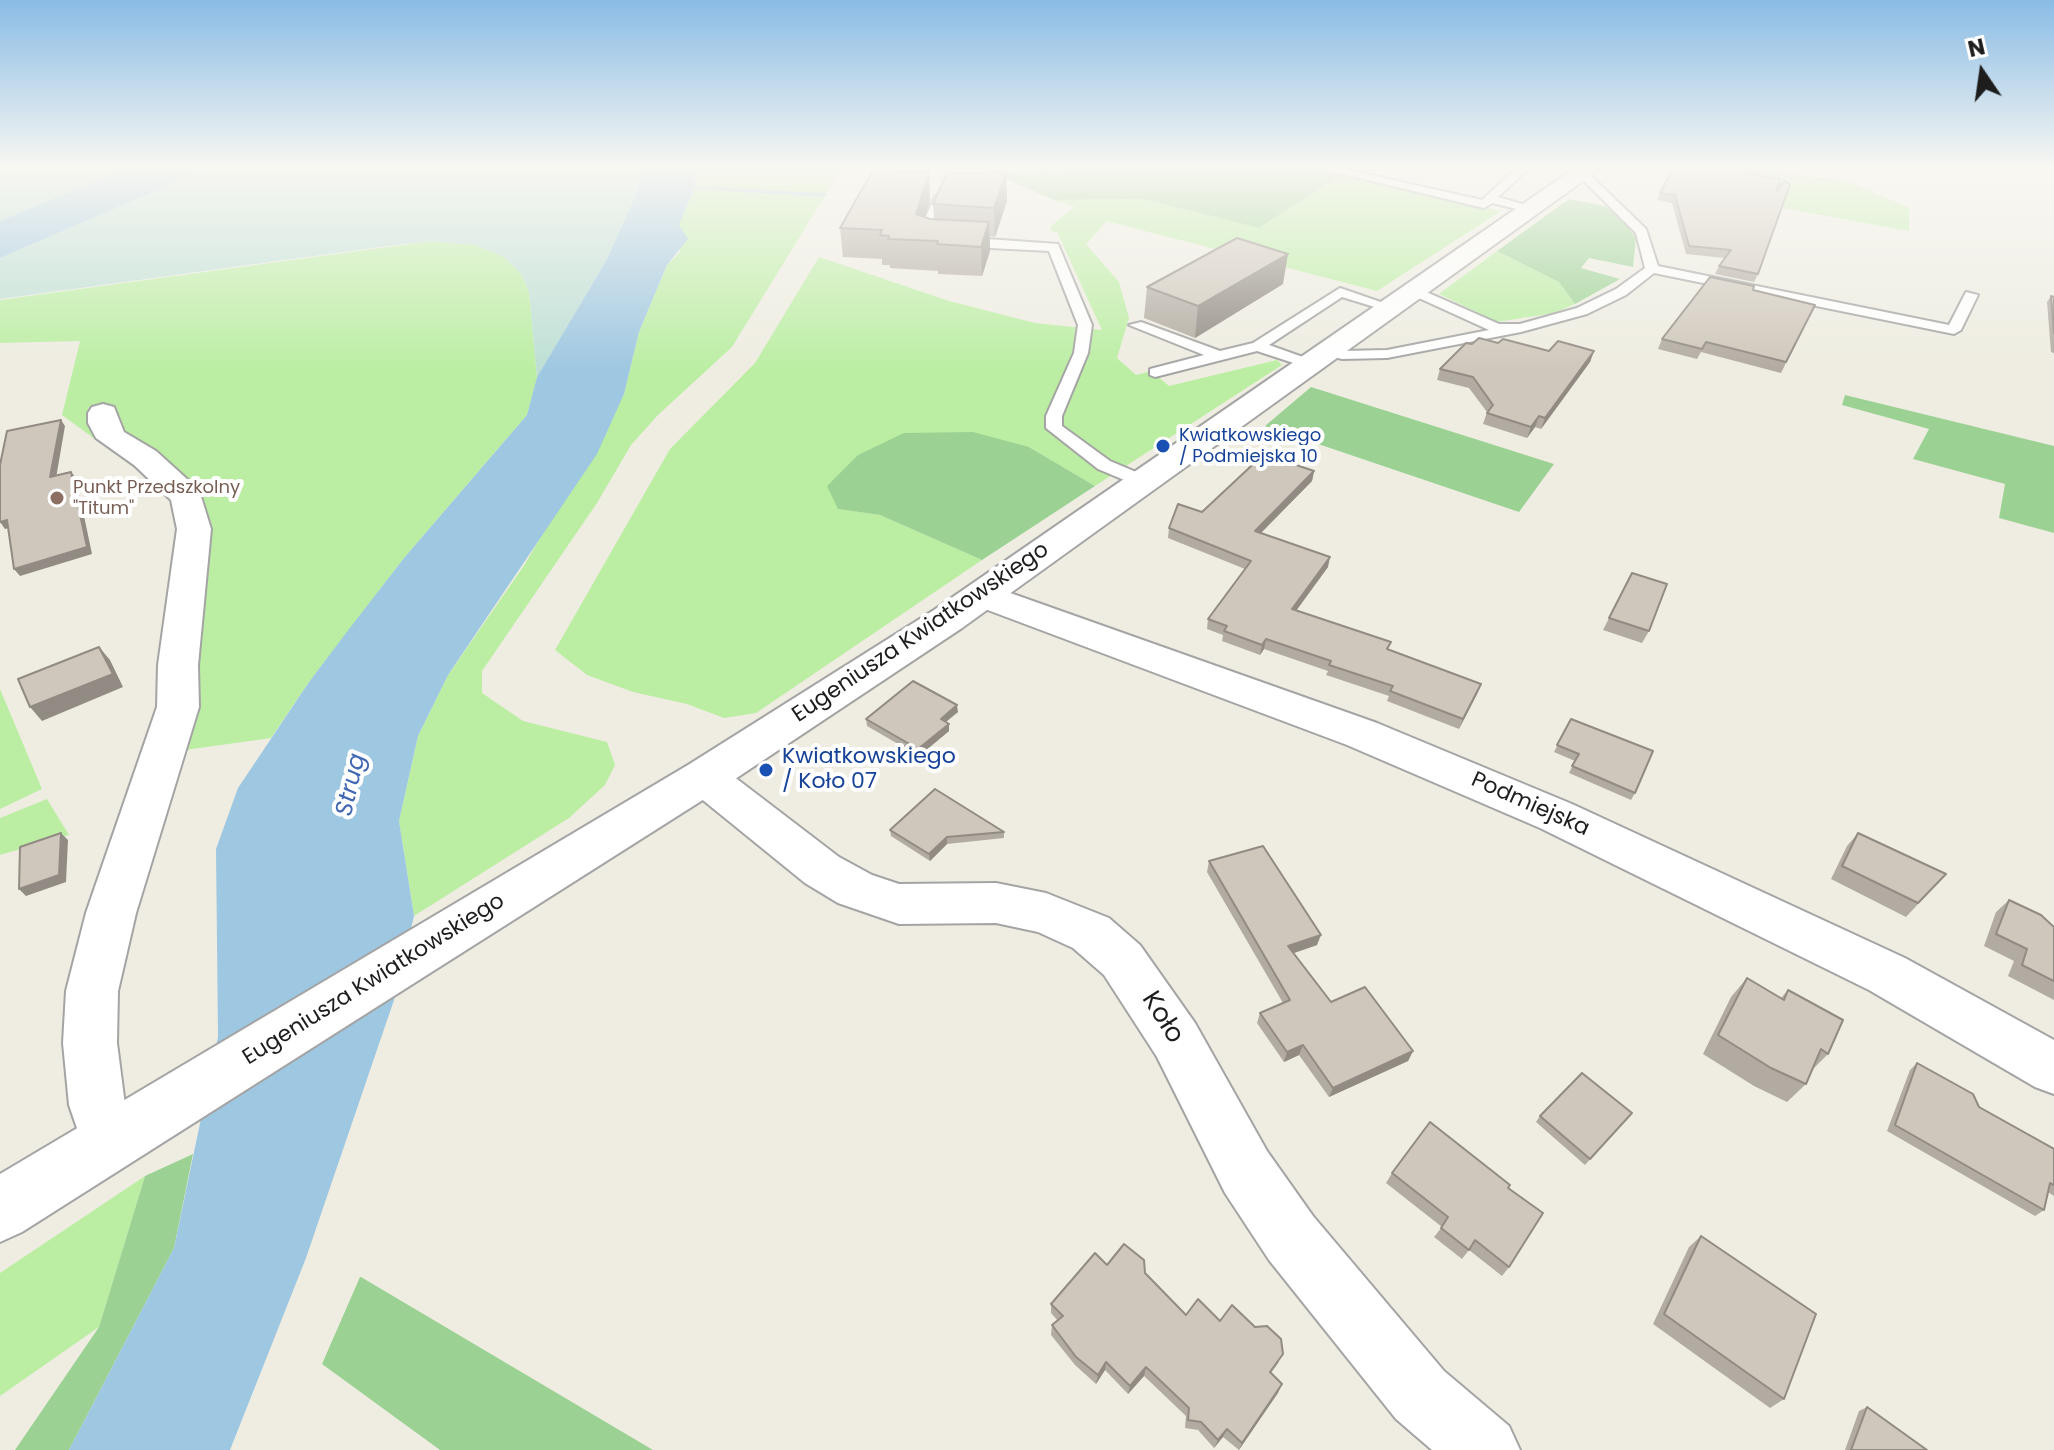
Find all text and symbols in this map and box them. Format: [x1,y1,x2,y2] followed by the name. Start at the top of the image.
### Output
[1965,31,1988,65] text: N
[1942,32,2022,112] north arrow
[1179,425,1321,468] place label: Kwiatkowskiego / Podmiejska 10
[1154,437,1172,455] marker: Kwiatkowskiego / Podmiejska 10
[73,477,240,520] place label: Punkt Przedszkolny "Titum"
[48,489,66,507] marker: Punkt Przedszkolny "Titum"
[788,537,1054,729] street label: Eugeniusza Kwiatkowskiego
[782,744,956,796] place label: Kwiatkowskiego / Koło 07
[331,751,373,819] water label: Strug
[757,761,775,779] marker: Kwiatkowskiego / Koło 07
[1467,767,1593,843] street label: Podmiejska
[238,888,510,1072] street label: Eugeniusza Kwiatkowskiego
[1134,986,1190,1050] street label: Koło

